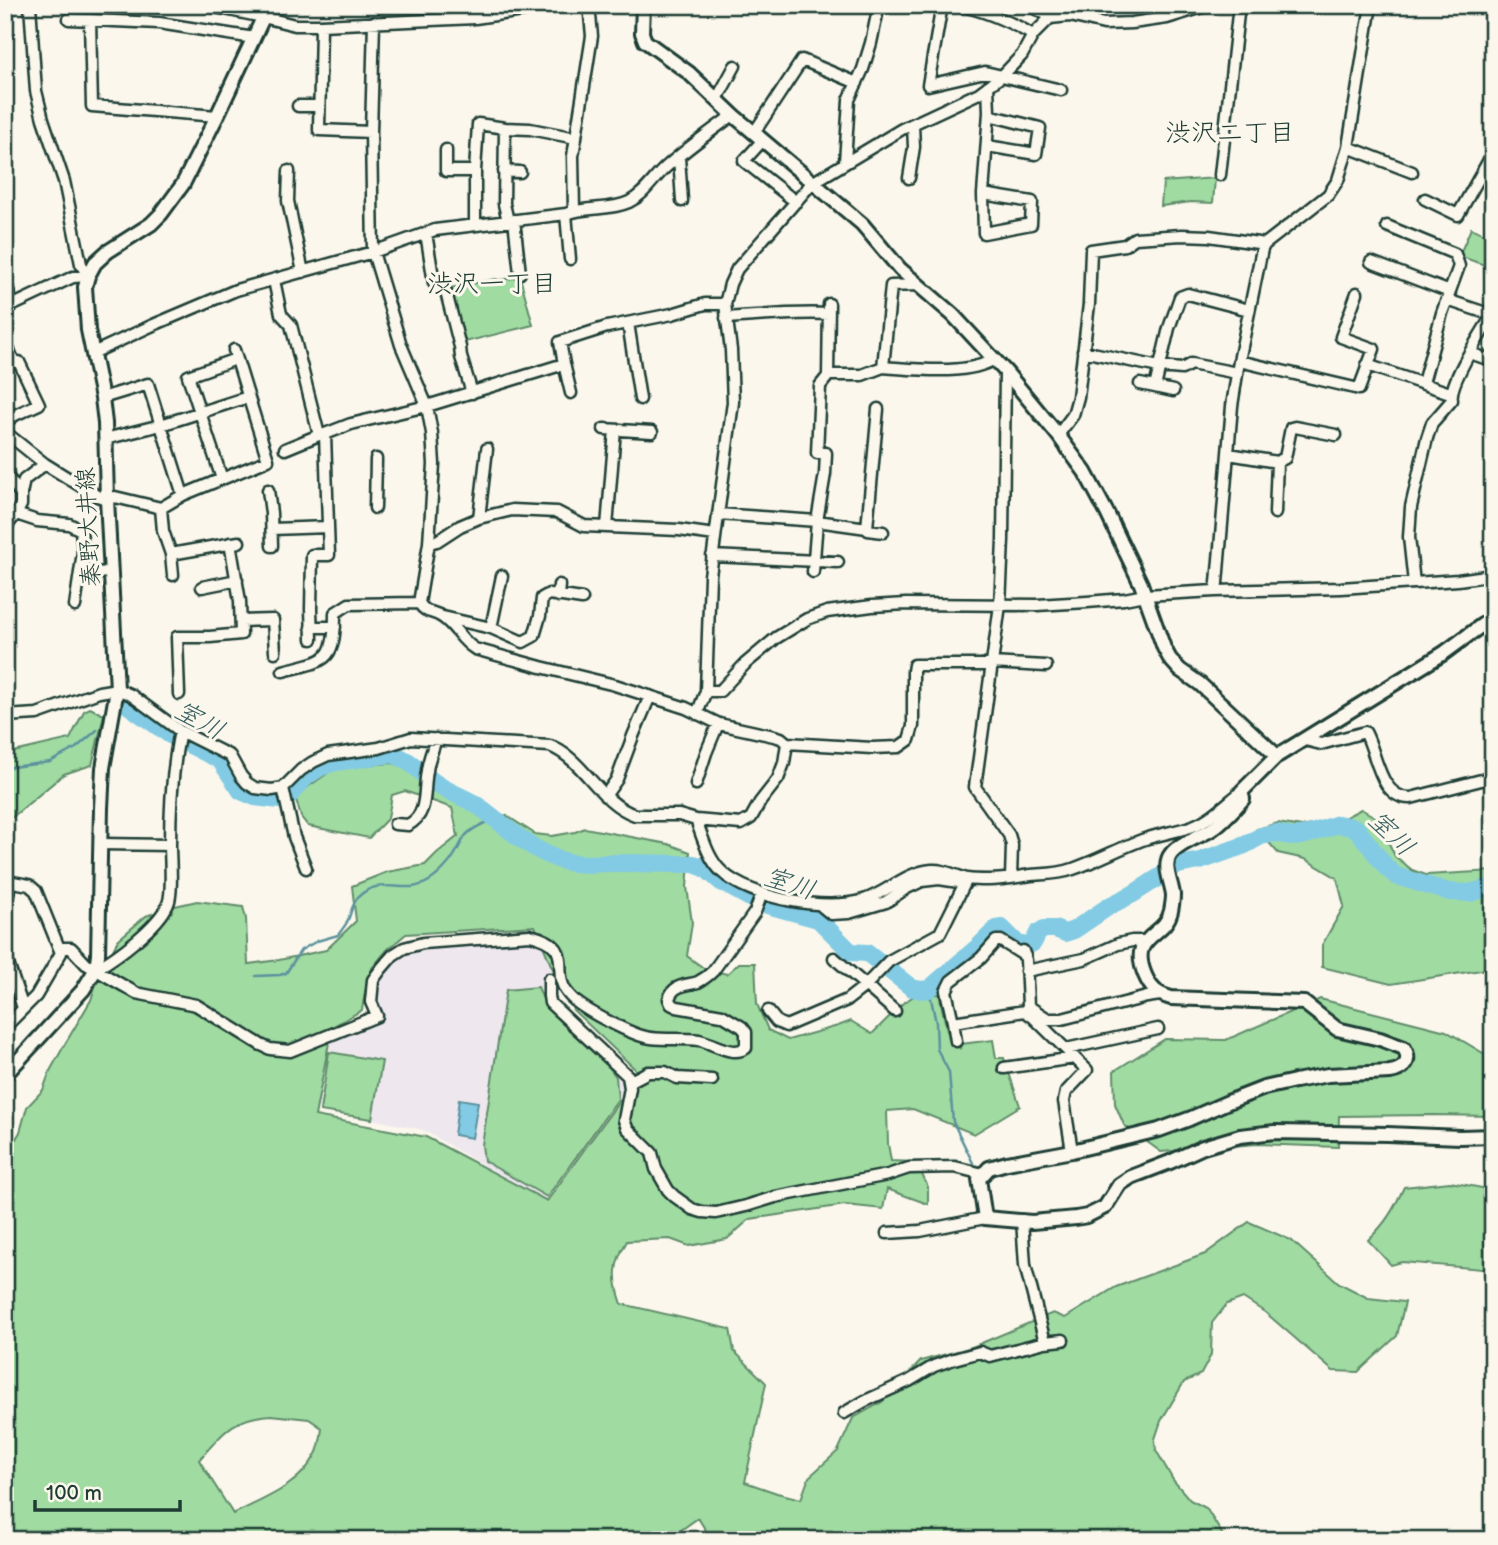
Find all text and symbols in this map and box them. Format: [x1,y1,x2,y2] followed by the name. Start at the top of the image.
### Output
[1165,118,1295,149] district label: 渋沢二丁目
[427,269,557,300] district label: 渋沢一丁目
[71,466,106,588] street label: 秦野大井線
[169,695,230,747] water label: 室川
[1361,805,1420,863] water label: 室川
[760,862,819,907] water label: 室川
[35,1468,180,1512] scale bar
[46,1481,102,1506] text: 100 m

